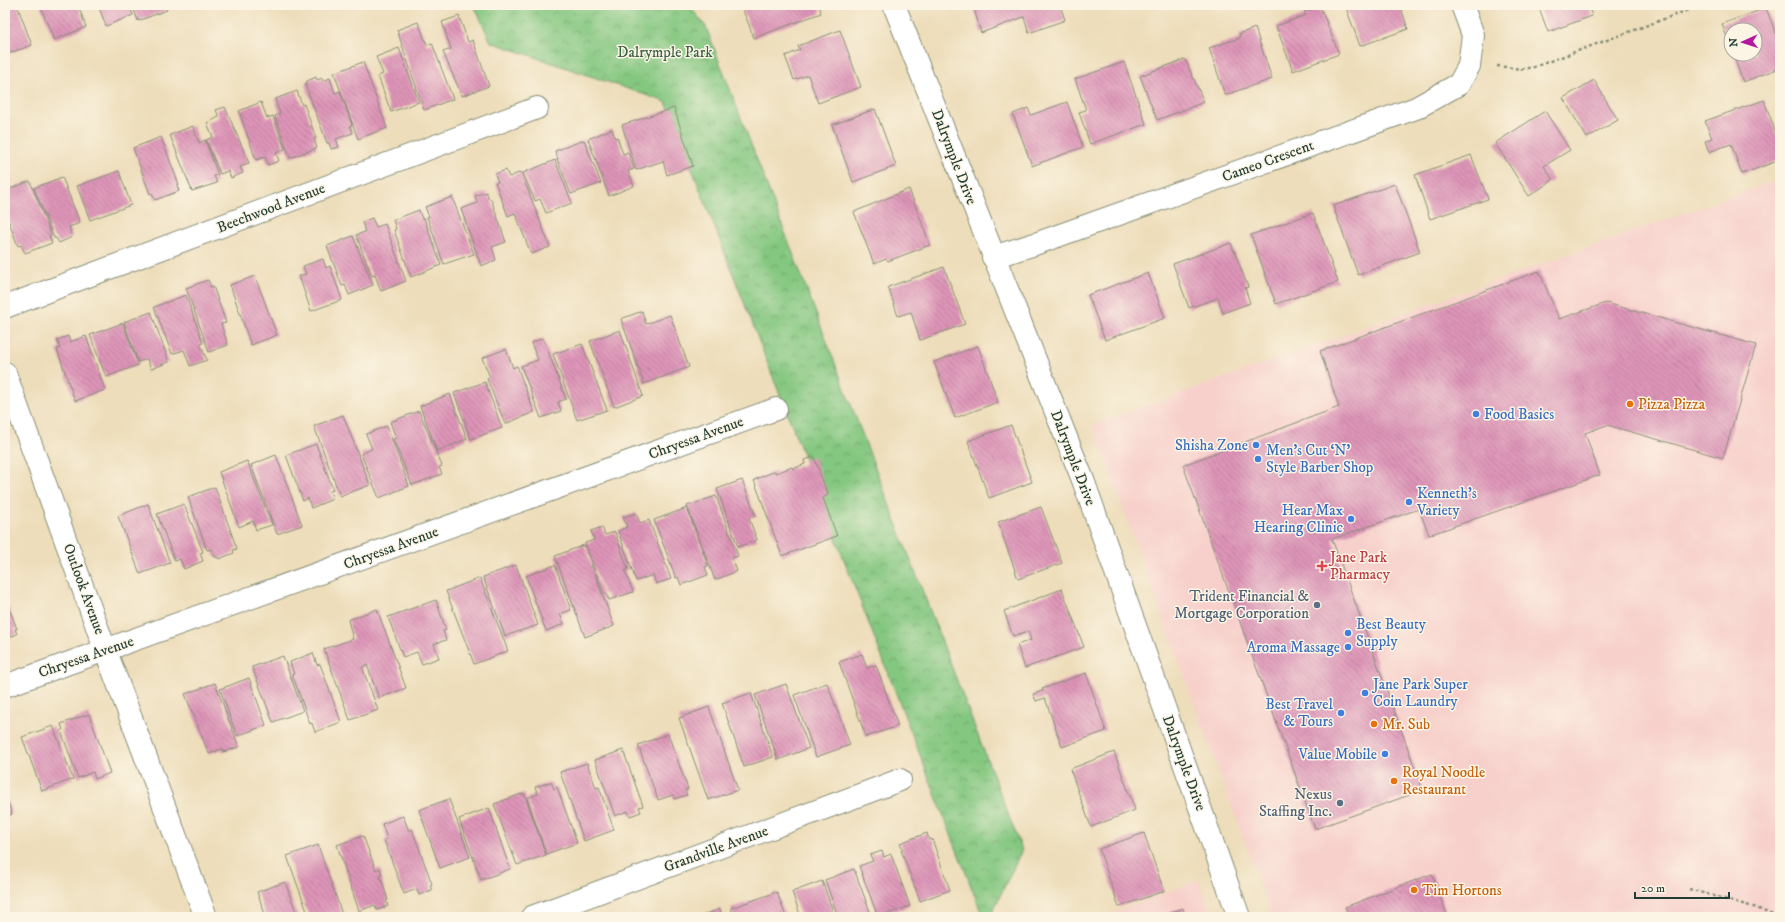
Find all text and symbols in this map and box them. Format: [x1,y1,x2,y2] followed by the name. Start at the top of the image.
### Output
[1723,22,1763,62] north arrow
[1727,38,1741,47] text: N
[617,43,713,62] park label: Dalrymple Park
[927,107,981,207] street label: Dalrymple Drive
[1220,136,1317,186] street label: Cameo Crescent
[214,179,328,237] street label: Beechwood Avenue
[1638,395,1706,414] place label: Pizza Pizza
[1625,399,1635,409] marker: Pizza Pizza
[1484,405,1554,424] place label: Food Basics
[1046,408,1100,508] street label: Dalrymple Drive
[1471,409,1481,419] marker: Food Basics
[646,412,746,464] street label: Chryessa Avenue
[1175,436,1248,455] place label: Shisha Zone
[1251,440,1261,450] marker: Shisha Zone
[1266,441,1374,477] place label: Men’s Cut ‘N’ Style Barber Shop
[1253,454,1263,464] marker: Men’s Cut ‘N’ Style Barber Shop
[1416,484,1477,520] place label: Kenneth's Variety
[1404,497,1414,507] marker: Kenneth's Variety
[1254,501,1344,537] place label: Hear Max Hearing Clinic
[1346,514,1356,524] marker: Hear Max Hearing Clinic
[341,522,441,574] street label: Chryessa Avenue
[59,541,109,637] street label: Outlook Avenue
[1328,548,1391,584] place label: Jane Park Pharmacy
[1317,561,1327,571] marker: Jane Park Pharmacy
[1174,587,1309,623] place label: Trident Financial & Mortgage Corporation
[1312,600,1322,610] marker: Trident Financial & Mortgage Corporation
[1356,615,1427,651] place label: Best Beauty Supply
[1343,628,1353,638] marker: Best Beauty Supply
[36,632,136,682] street label: Chryessa Avenue
[1247,638,1340,657] place label: Aroma Massage
[1343,642,1353,652] marker: Aroma Massage
[1371,675,1468,711] place label: Jane Park Super Coin Laundry
[1360,688,1370,698] marker: Jane Park Super Coin Laundry
[1265,695,1333,731] place label: Best Travel & Tours
[1336,708,1346,718] marker: Best Travel & Tours
[1158,712,1210,814] street label: Dalrymple Drive
[1382,715,1430,734] place label: Mr. Sub
[1369,719,1379,729] marker: Mr. Sub
[1298,745,1377,764] place label: Value Mobile
[1380,749,1390,759] marker: Value Mobile
[1402,763,1485,799] place label: Royal Noodle Restaurant
[1389,776,1399,786] marker: Royal Noodle Restaurant
[1259,785,1332,821] place label: Nexus Staffing Inc.
[1335,798,1345,808] marker: Nexus Staffing Inc.
[661,821,771,877] street label: Grandville Avenue
[1635,874,1729,900] scale bar
[1422,881,1502,900] place label: Tim Hortons
[1641,881,1665,896] text: 20 m
[1409,885,1419,895] marker: Tim Hortons

